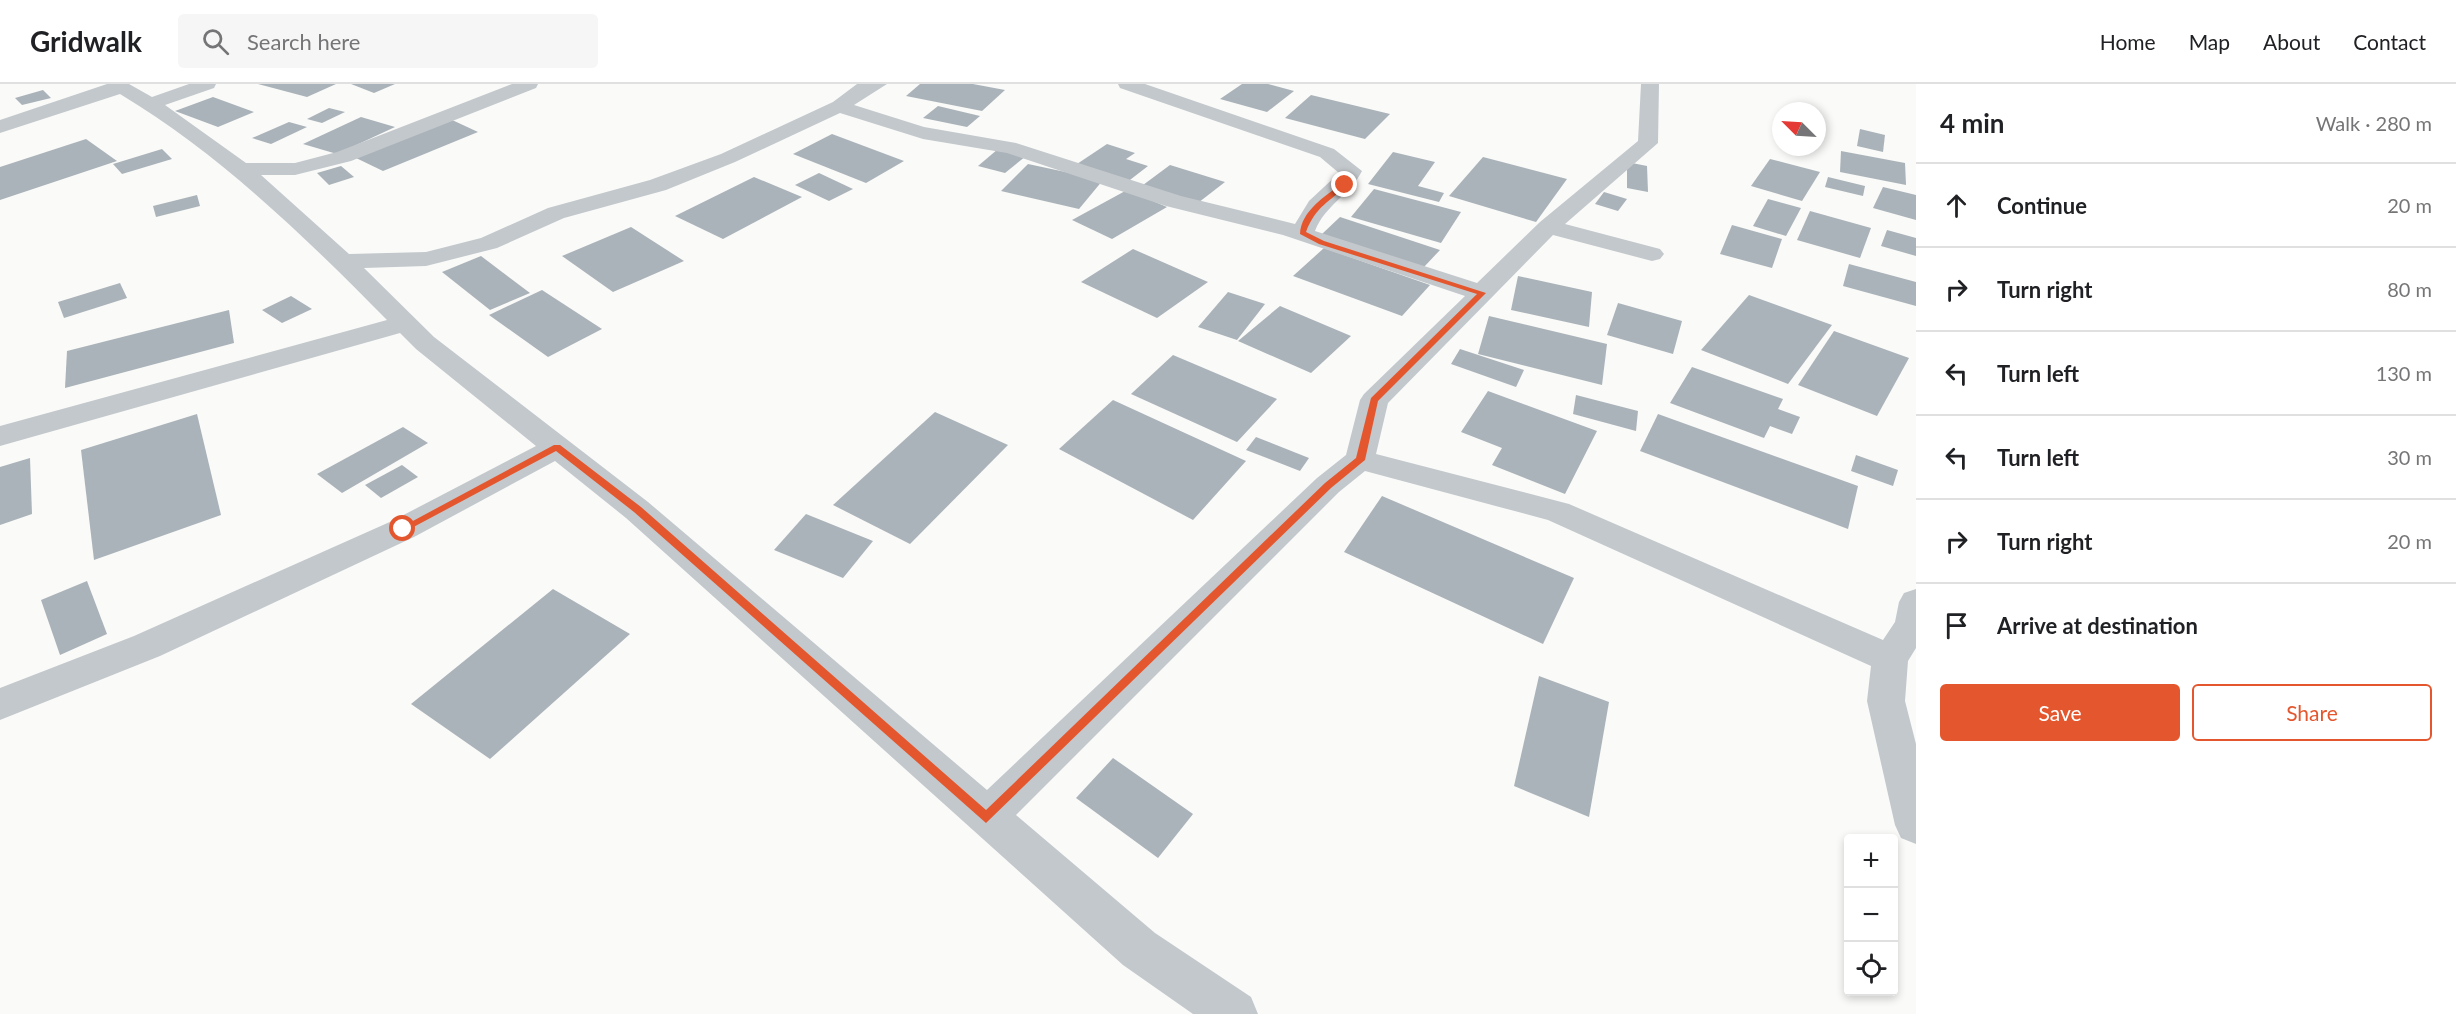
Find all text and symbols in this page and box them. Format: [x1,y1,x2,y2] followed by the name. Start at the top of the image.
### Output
[178,14,598,68] search box
[30,24,142,58] text: Gridwalk
[199,25,232,58] icon: search
[247,28,360,55] text: Search here
[2100,29,2156,54] text: Home
[2189,29,2230,54] text: Map
[2263,29,2320,54] text: About
[2353,29,2426,54] text: Contact
[1772,102,1826,156] north arrow
[1940,107,2004,139] text: 4 min
[2316,111,2432,135] text: Walk · 280 m
[1331,171,1357,197] route end
[1940,189,1973,222] icon: ahead
[1997,192,2087,219] text: Continue
[2387,193,2432,217] text: 20 m
[1940,273,1973,306] icon: right
[1997,276,2092,303] text: Turn right
[2387,277,2432,301] text: 80 m
[1940,357,1973,390] icon: left
[1997,360,2079,387] text: Turn left
[2376,361,2432,385] text: 130 m
[1940,441,1973,474] icon: left
[1997,444,2079,471] text: Turn left
[2387,445,2432,469] text: 30 m
[389,515,415,541] route start
[1940,525,1973,558] icon: right
[1997,528,2092,555] text: Turn right
[2387,529,2432,553] text: 20 m
[1940,609,1973,642] icon: arrive
[1997,612,2198,639] text: Arrive at destination
[1940,684,2180,741] button: Save
[2192,684,2432,741] button: Share
[1844,834,1898,996] map controls
[1844,834,1898,888] button: +
[1844,888,1898,942] button: −
[1844,942,1898,996] button: locate

